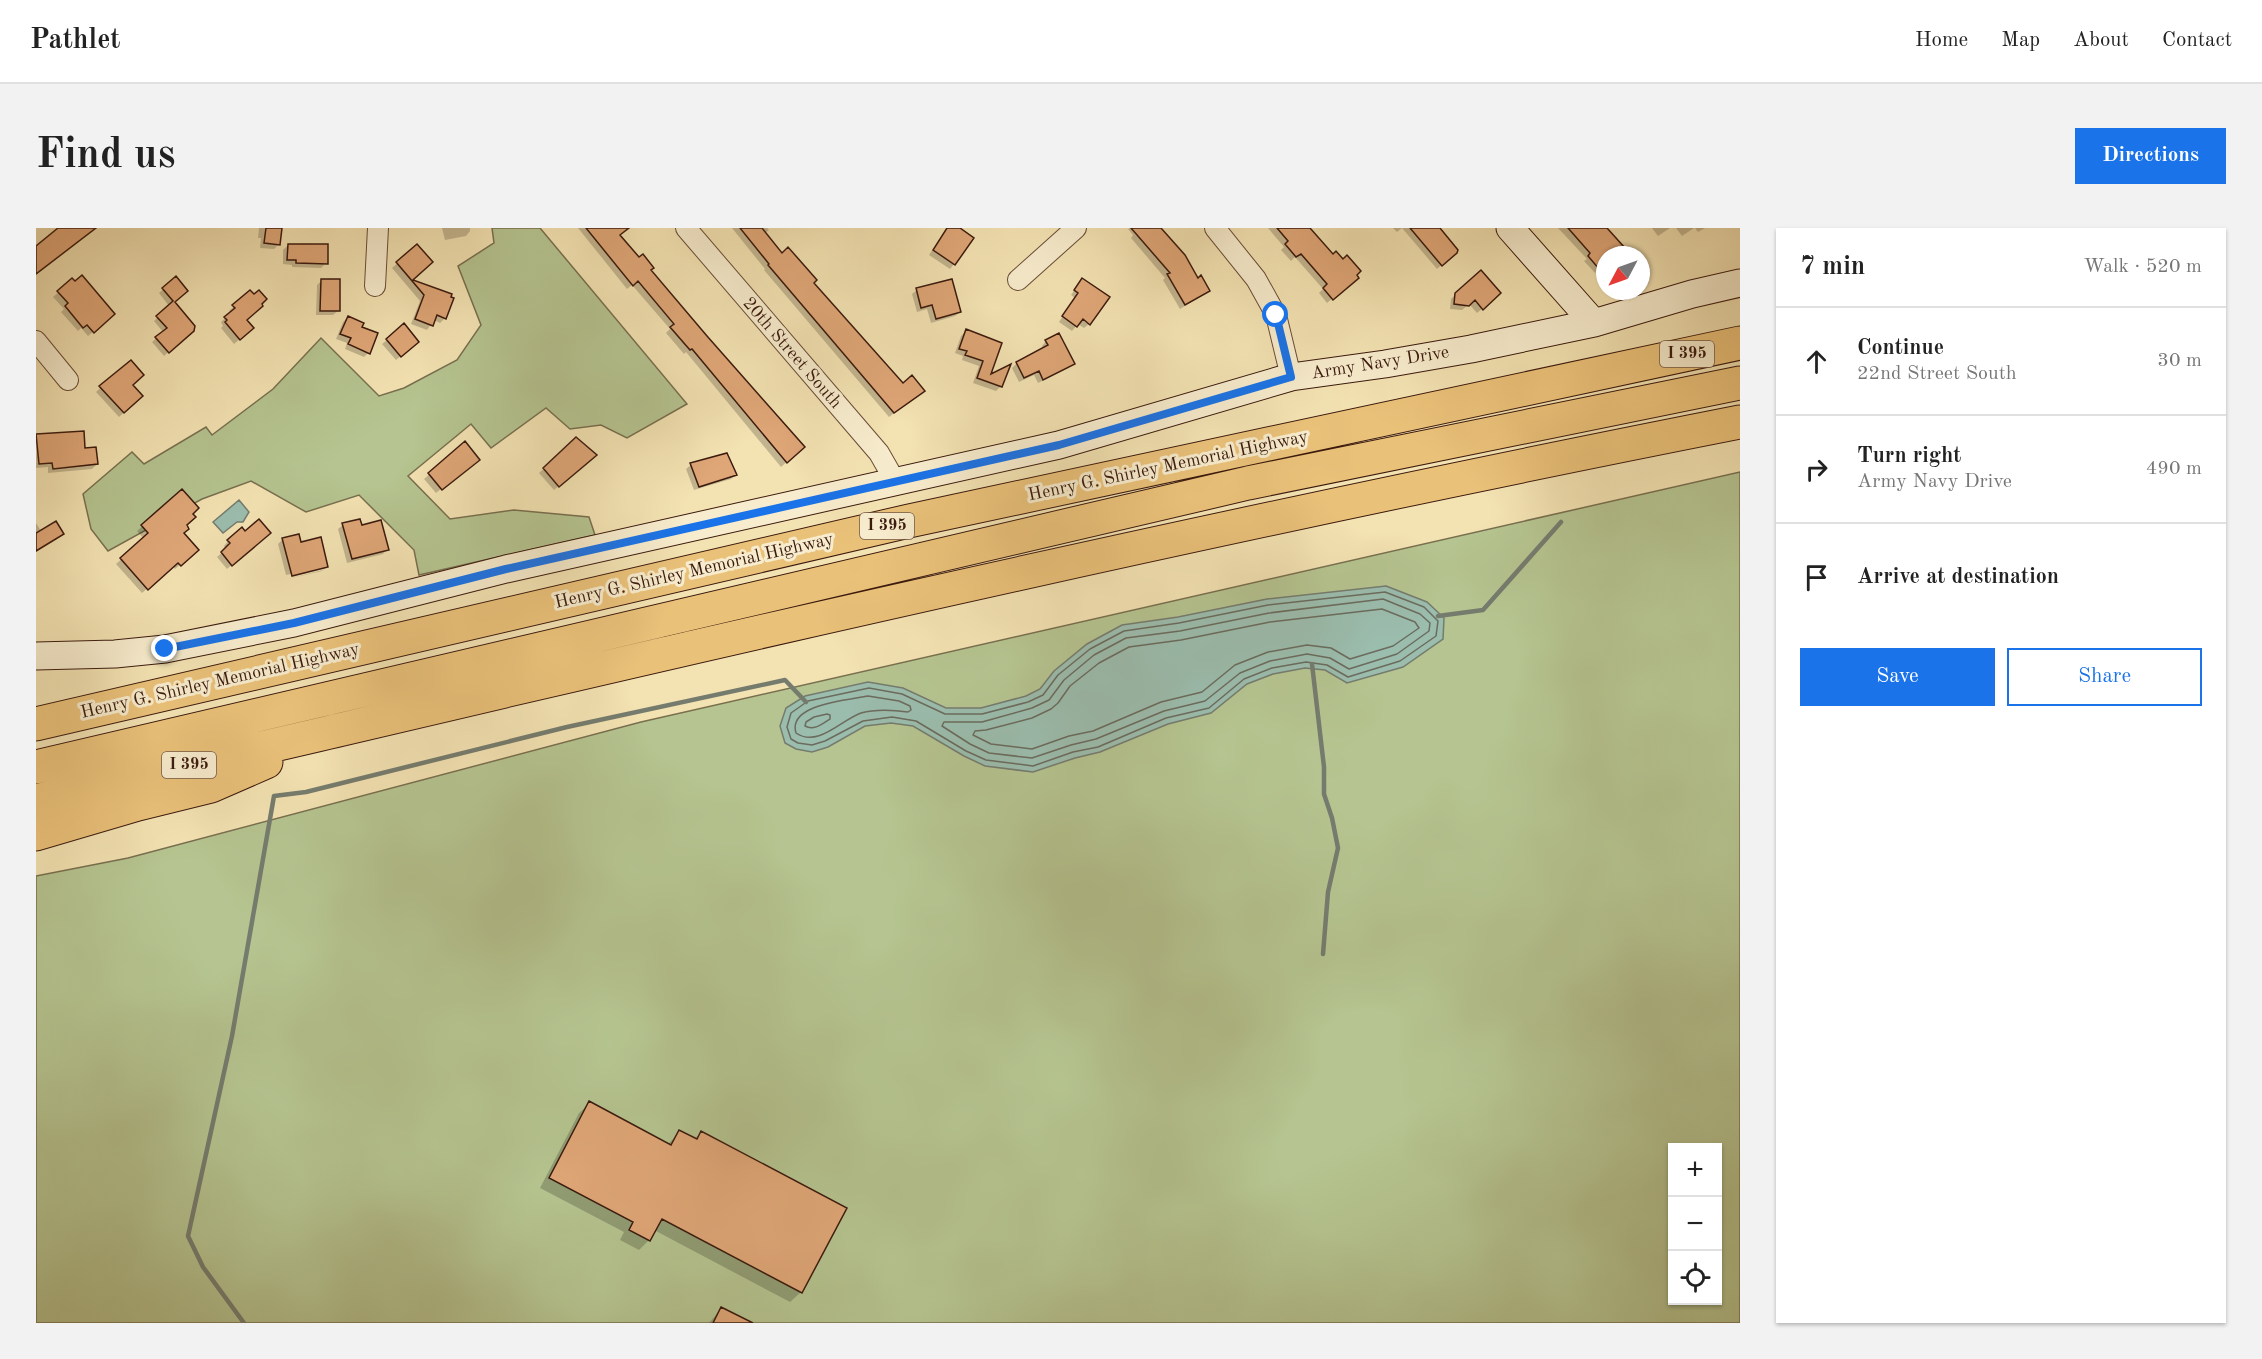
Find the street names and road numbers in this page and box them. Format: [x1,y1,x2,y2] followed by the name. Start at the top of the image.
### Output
[739,294,845,412] street label: 20th Street South
[1660,341,1714,367] road number: I 395
[1310,343,1450,383] street label: Army Navy Drive
[1026,427,1310,505] street label: Henry G. Shirley Memorial Highway
[860,513,914,539] road number: I 395
[553,530,836,612] street label: Henry G. Shirley Memorial Highway
[79,640,362,722] street label: Henry G. Shirley Memorial Highway
[162,752,216,778] road number: I 395

